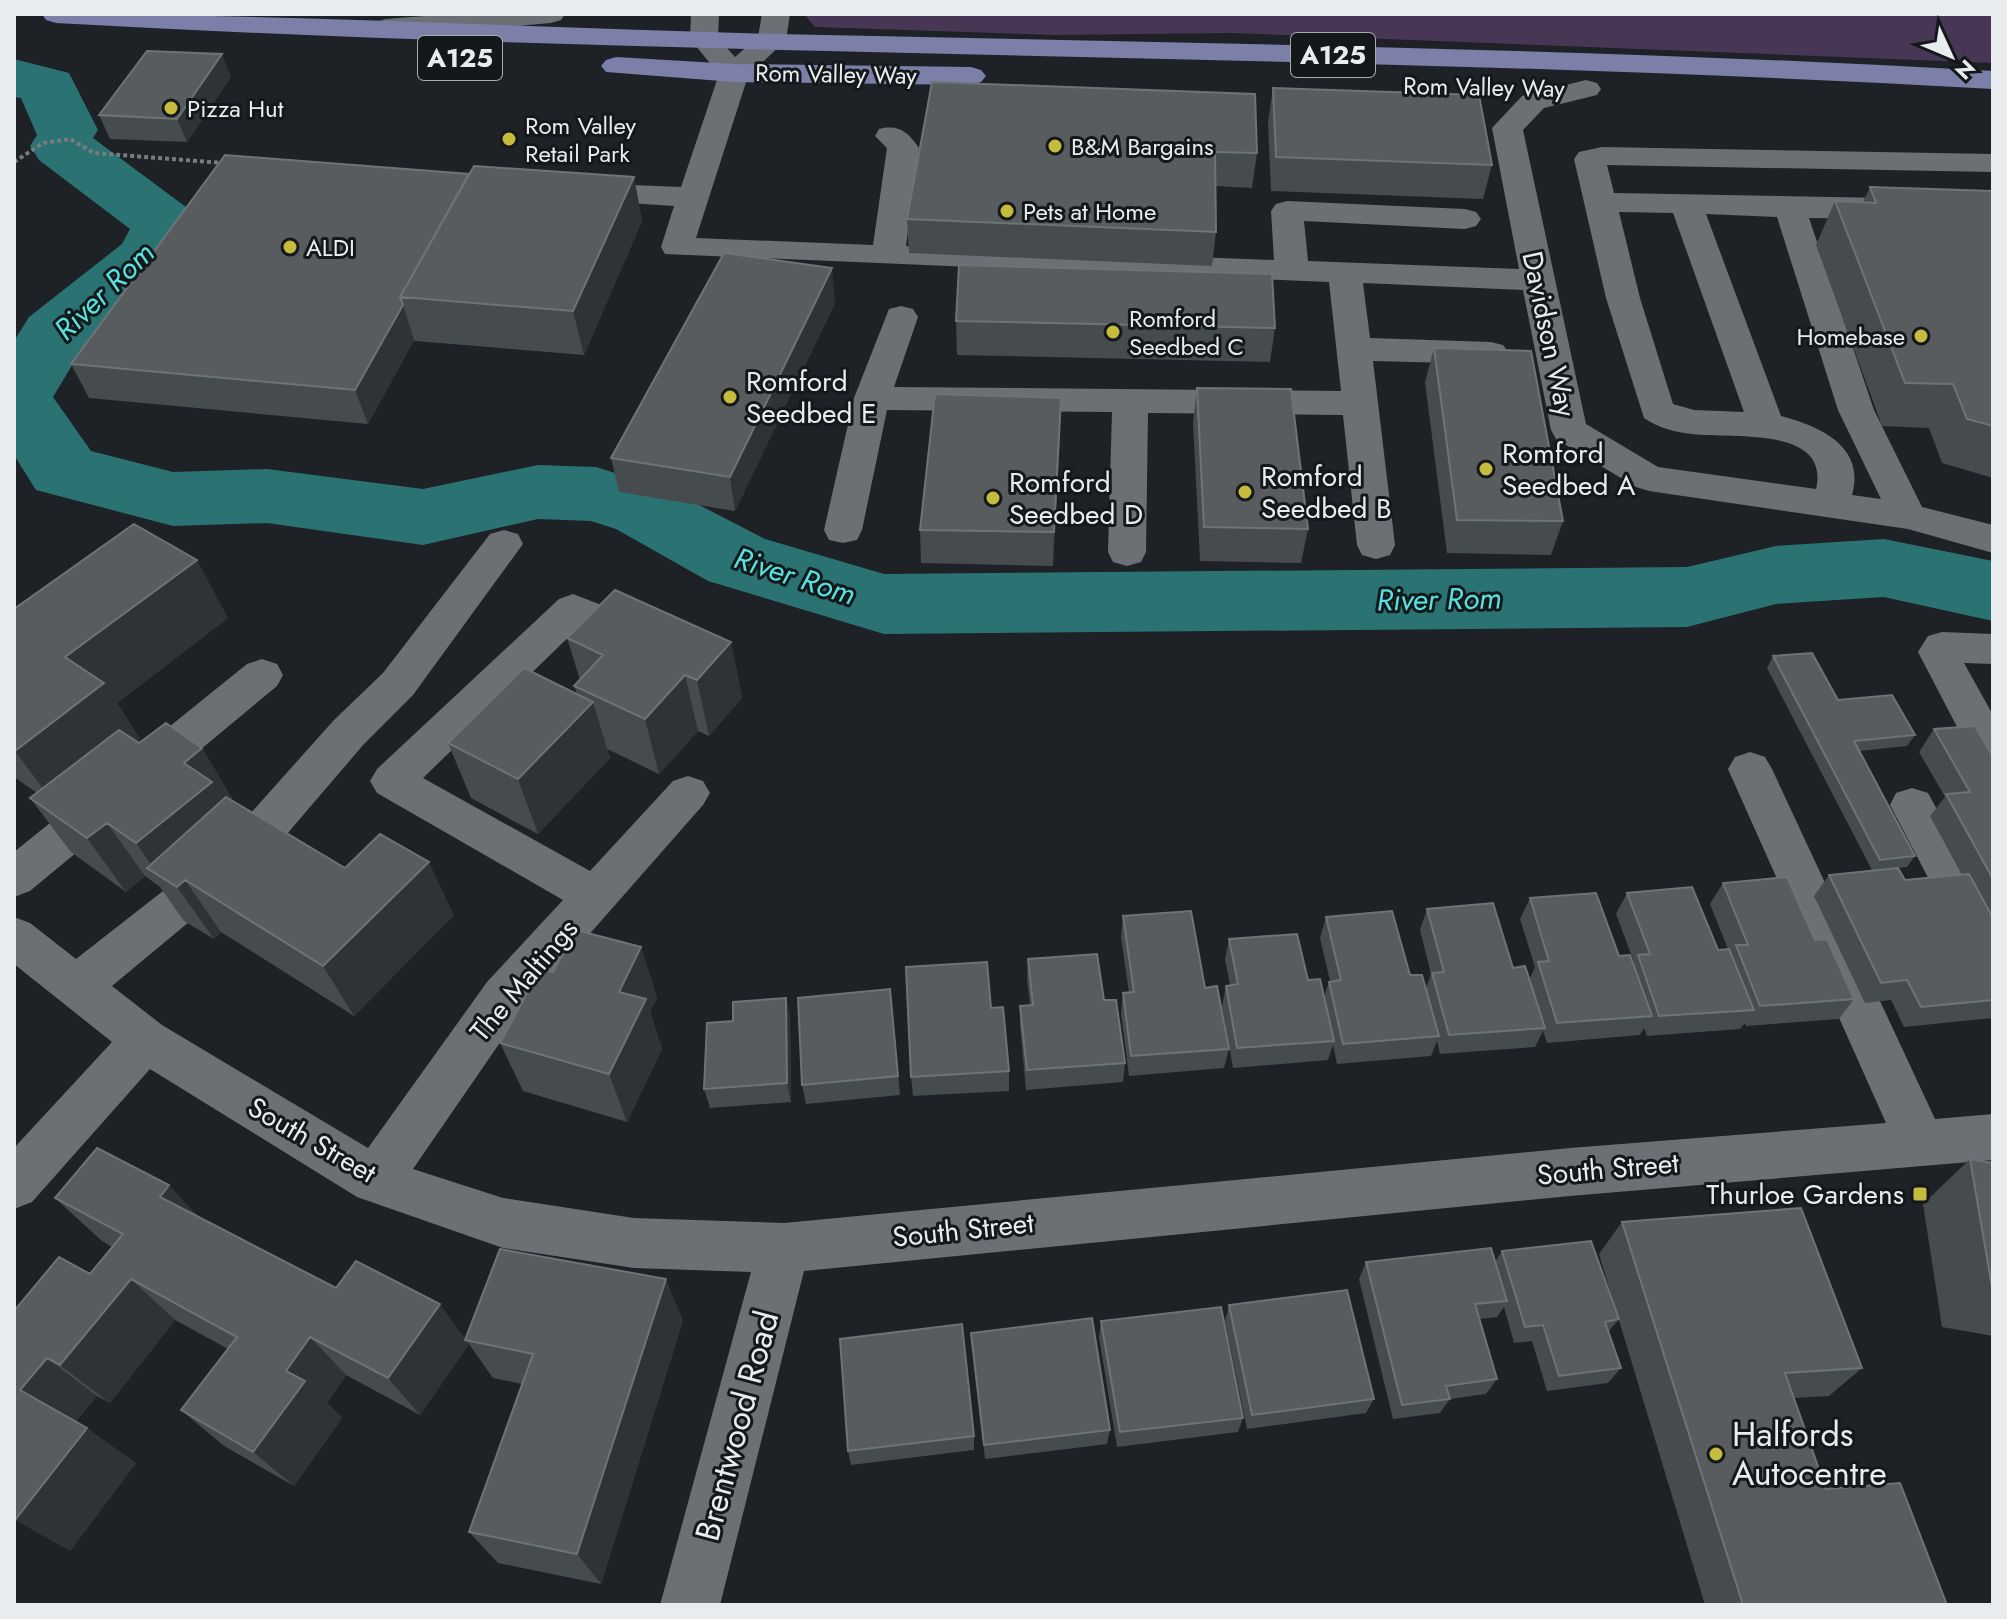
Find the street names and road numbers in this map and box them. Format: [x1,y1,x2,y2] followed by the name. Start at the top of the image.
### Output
[1291,33,1375,77] road number: A125
[418,36,502,80] road number: A125
[755,55,918,93] street label: Rom Valley Way
[1403,68,1566,106] street label: Rom Valley Way
[1511,247,1587,421] street label: Davidson Way
[460,910,588,1050] street label: The Maltings
[240,1087,384,1193] street label: South Street
[1535,1142,1681,1196] street label: South Street
[890,1202,1036,1258] street label: South Street
[683,1306,791,1546] street label: Brentwood Road

